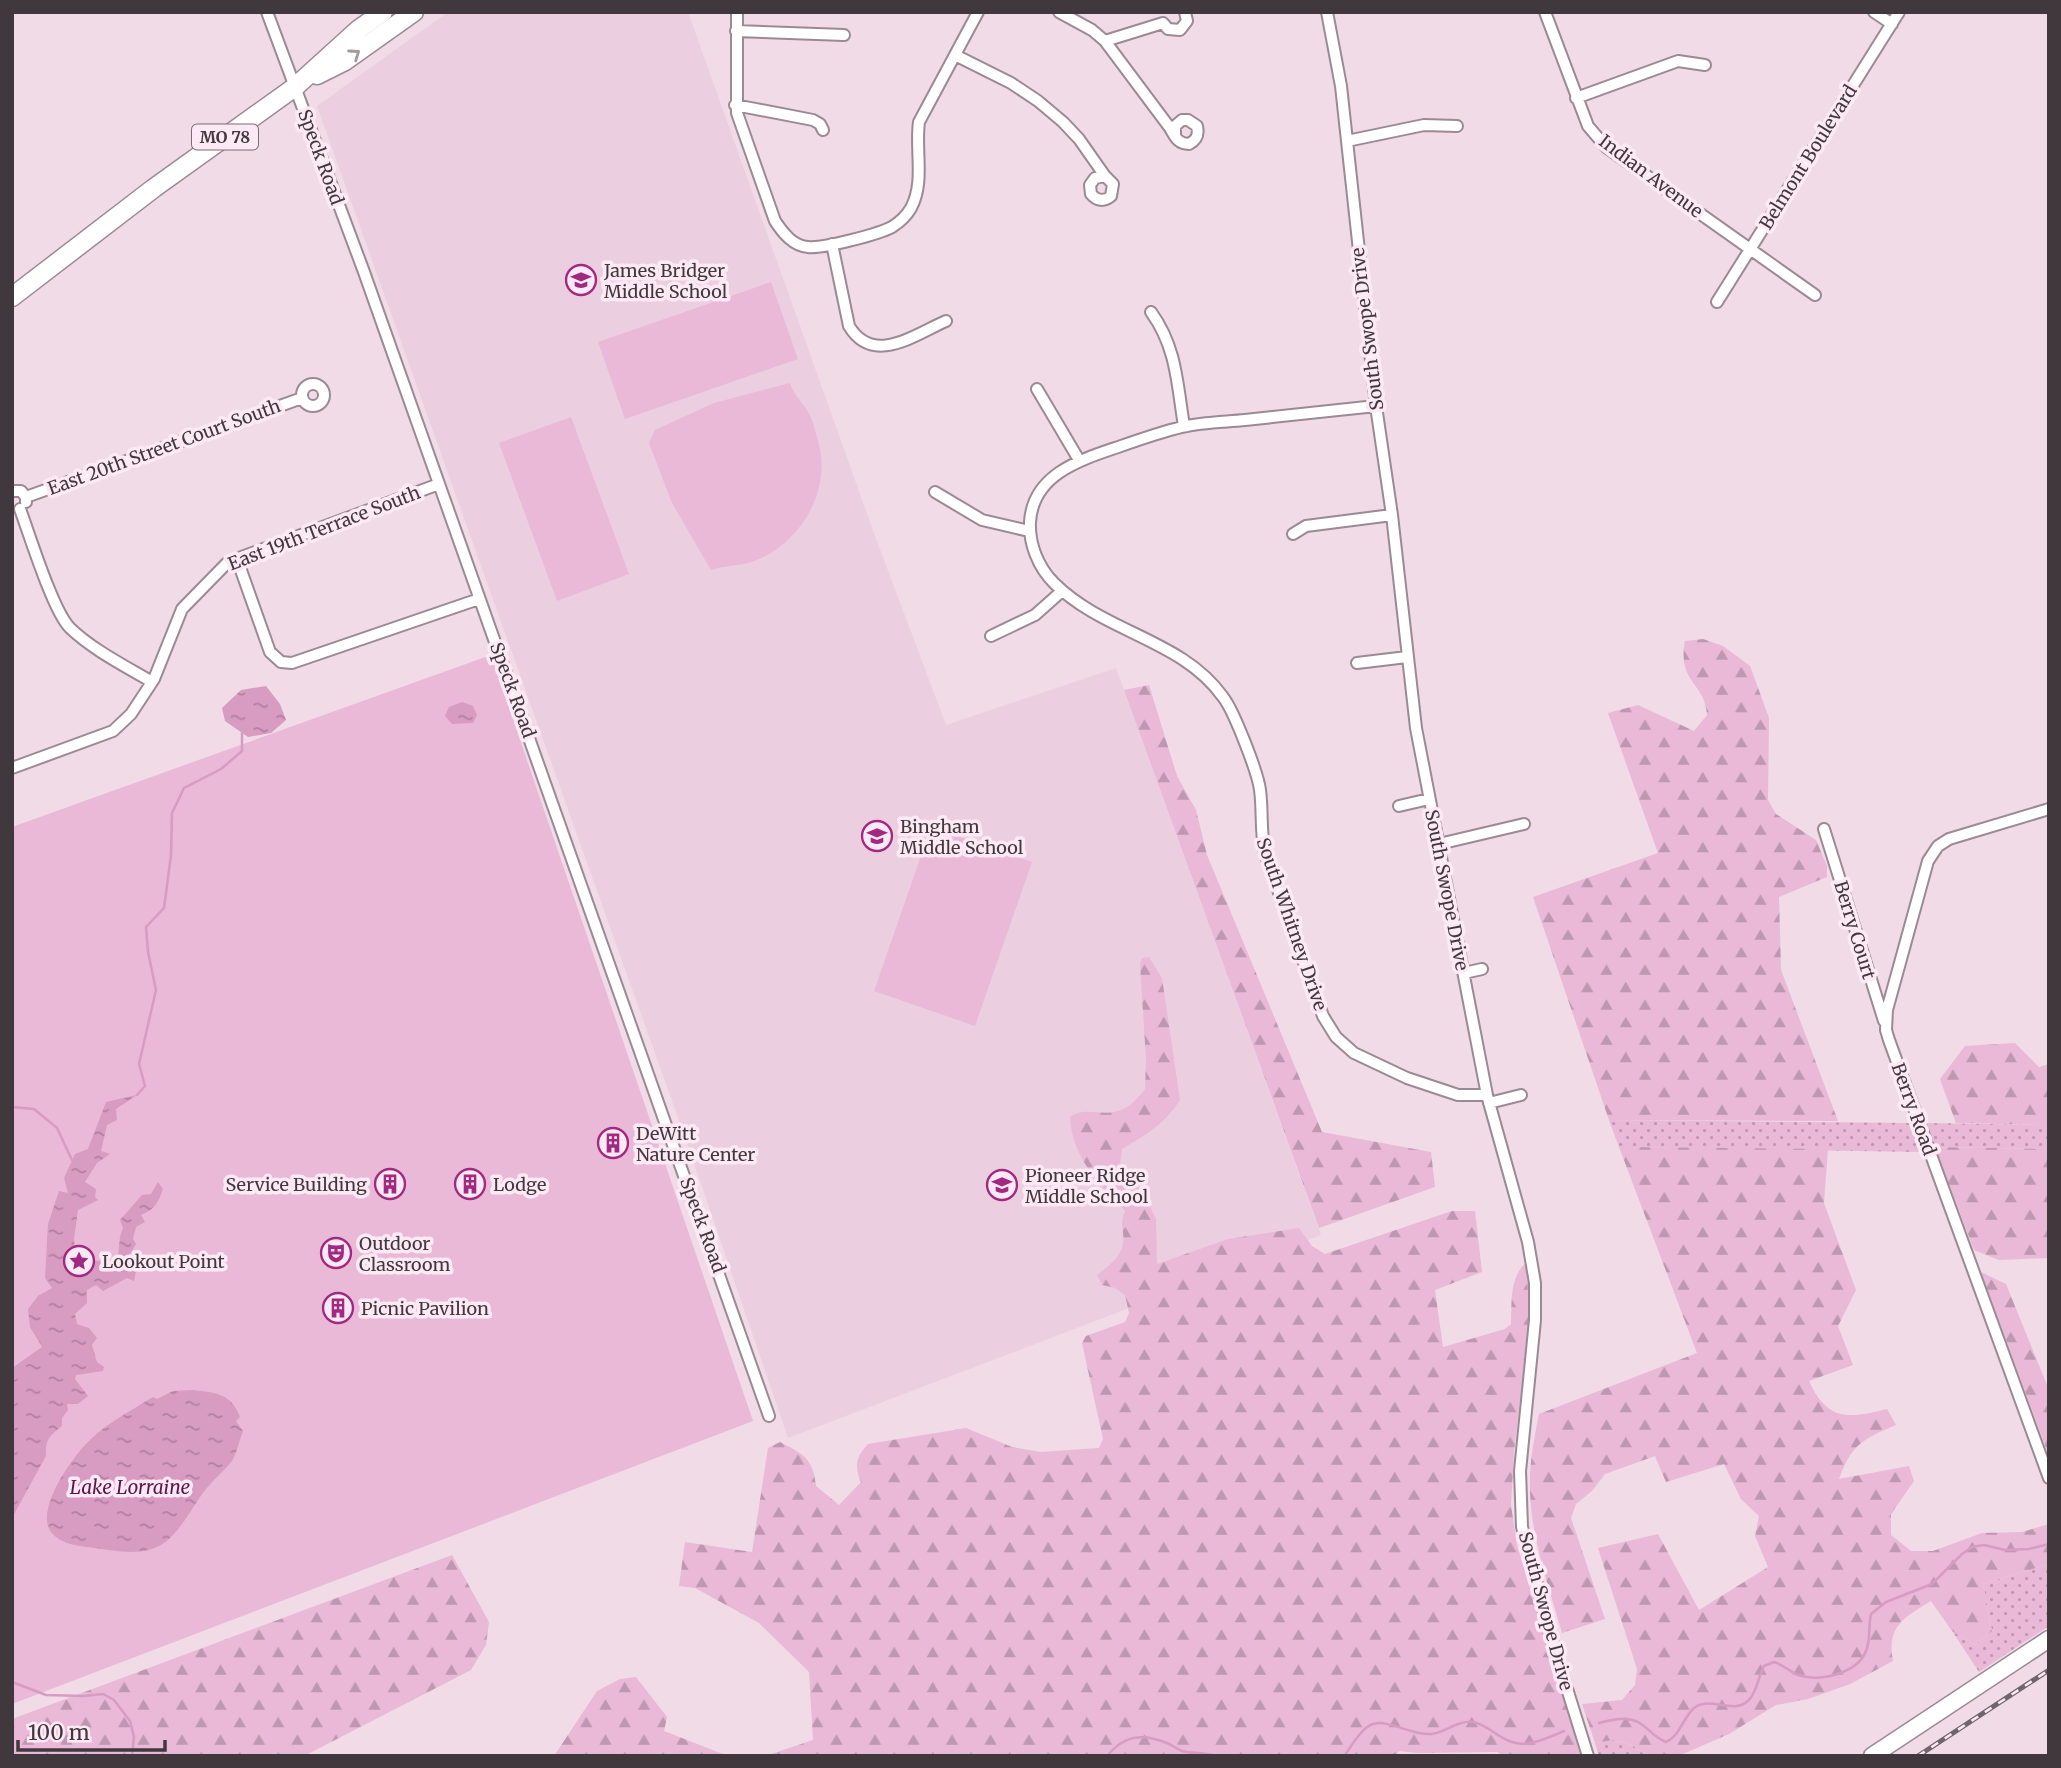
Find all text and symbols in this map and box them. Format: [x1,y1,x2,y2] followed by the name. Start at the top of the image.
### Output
[347,50,360,62] one-way arrow
[1754,80,1862,234] street label: Belmont Boulevard
[293,106,349,208] street label: Speck Road
[192,125,258,150] road number: MO 78
[1595,129,1707,223] street label: Indian Avenue
[1346,246,1388,412] street label: South Swope Drive
[603,259,728,303] place label: James Bridger Middle School
[564,263,598,297] school or university icon: James Bridger Middle School
[44,394,284,500] street label: East 20th Street Court South
[225,481,423,575] street label: East 19th Terrace South
[485,639,541,741] street label: Speck Road
[1420,808,1474,972] street label: South Swope Drive
[900,815,1024,859] place label: Bingham Middle School
[860,819,894,853] school or university icon: Bingham Middle School
[1252,835,1332,1013] street label: South Whitney Drive
[1829,878,1881,982] street label: Berry Court
[1887,1060,1941,1159] street label: Berry Road
[636,1122,755,1166] place label: DeWitt Nature Center
[596,1126,630,1160] building icon: DeWitt Nature Center
[1025,1164,1149,1208] place label: Pioneer Ridge Middle School
[373,1167,407,1201] building icon: Service Building
[453,1167,487,1201] building icon: Lodge
[985,1168,1019,1202] school or university icon: Pioneer Ridge Middle School
[226,1173,367,1196] place label: Service Building
[493,1173,546,1196] place label: Lodge
[675,1174,731,1276] street label: Speck Road
[359,1232,451,1276] place label: Outdoor Classroom
[319,1236,353,1270] theatre icon: Outdoor Classroom
[62,1244,96,1278] place icon: Lookout Point
[102,1250,225,1273] place label: Lookout Point
[321,1291,355,1325] building icon: Picnic Pavilion
[361,1297,489,1320] place label: Picnic Pavilion
[70,1475,190,1499] water label: Lake Lorraine
[1514,1529,1578,1693] street label: South Swope Drive
[18,1708,164,1752] scale bar
[28,1719,90,1746] text: 100 m

